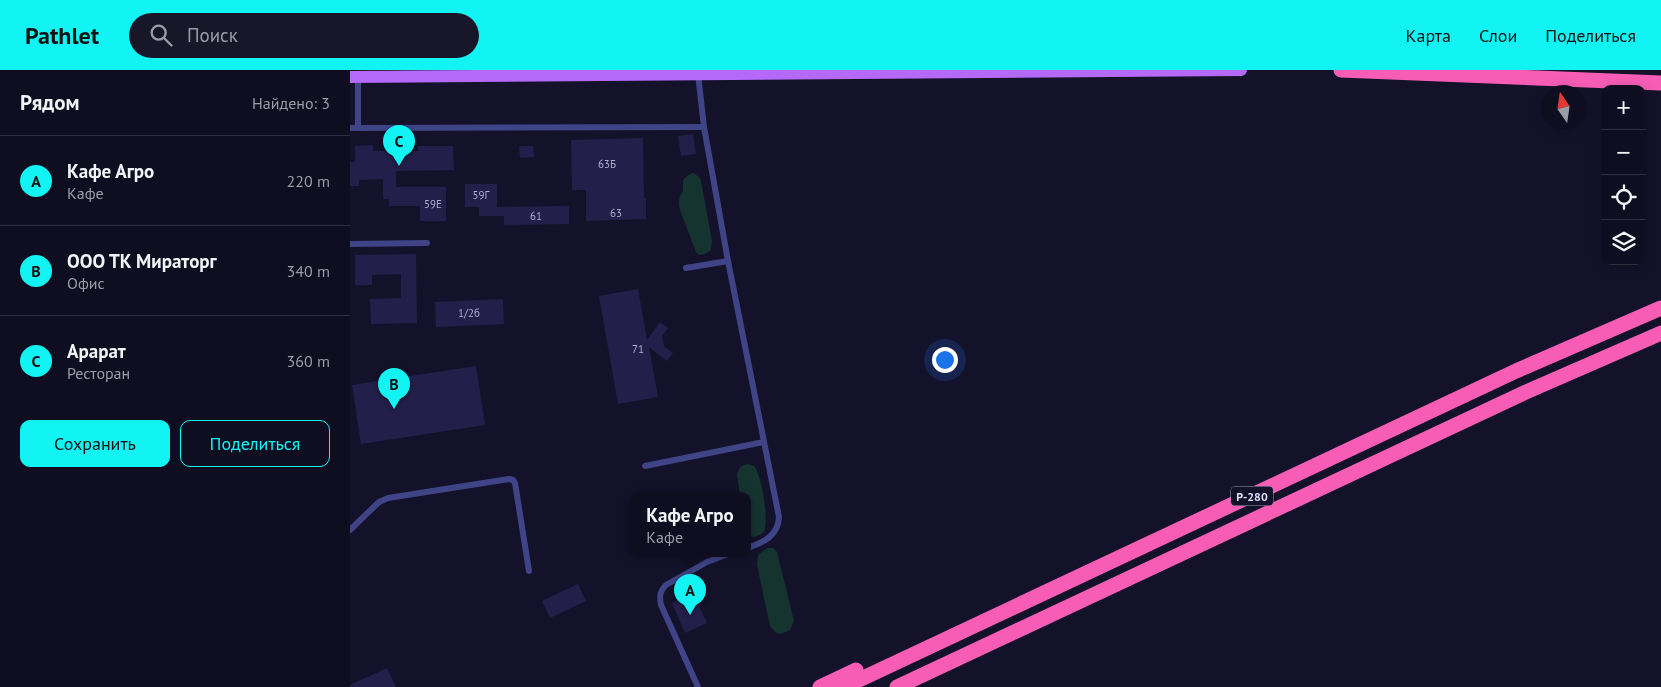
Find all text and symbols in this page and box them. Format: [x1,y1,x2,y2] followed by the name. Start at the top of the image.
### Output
[129,13,479,58] search box
[25,20,99,51] text: Pathlet
[147,21,175,49] icon: search
[187,23,238,47] text: Поиск
[1406,24,1451,47] text: Карта
[1479,24,1517,47] text: Слои
[1545,24,1636,47] text: Поделиться
[1541,85,1586,130] north arrow
[1601,85,1646,265] map controls
[1601,85,1646,130] button: +
[20,89,79,116] text: Рядом
[252,93,330,113] text: Найдено: 3
[383,125,415,166] pin: C
[1601,130,1646,175] button: −
[598,157,616,171] house number: 63Б
[67,159,154,183] text: Кафе Агро
[31,171,41,191] text: A
[287,171,330,191] text: 220 m
[1601,175,1646,220] button: locate
[67,183,104,203] text: Кафе
[473,188,491,202] house number: 59Г
[424,197,442,211] house number: 59Е
[610,206,622,220] house number: 63
[530,209,542,223] house number: 61
[1601,220,1646,265] button: layers
[67,249,217,273] text: ООО ТК Мираторг
[31,261,41,281] text: B
[287,261,330,281] text: 340 m
[67,273,105,293] text: Офис
[458,306,480,320] house number: 1/2б
[67,339,126,363] text: Арарат
[632,342,644,356] house number: 71
[932,347,958,373] your location
[32,351,40,371] text: C
[287,351,330,371] text: 360 m
[67,363,130,383] text: Ресторан
[378,368,410,409] pin: B
[20,420,170,467] button: Сохранить
[180,420,330,467] button: Поделиться
[1231,486,1273,506] road number: Р-280
[629,492,751,557] popup
[646,503,734,527] text: Кафе Агро
[646,527,683,547] text: Кафе
[674,574,706,615] pin: A

